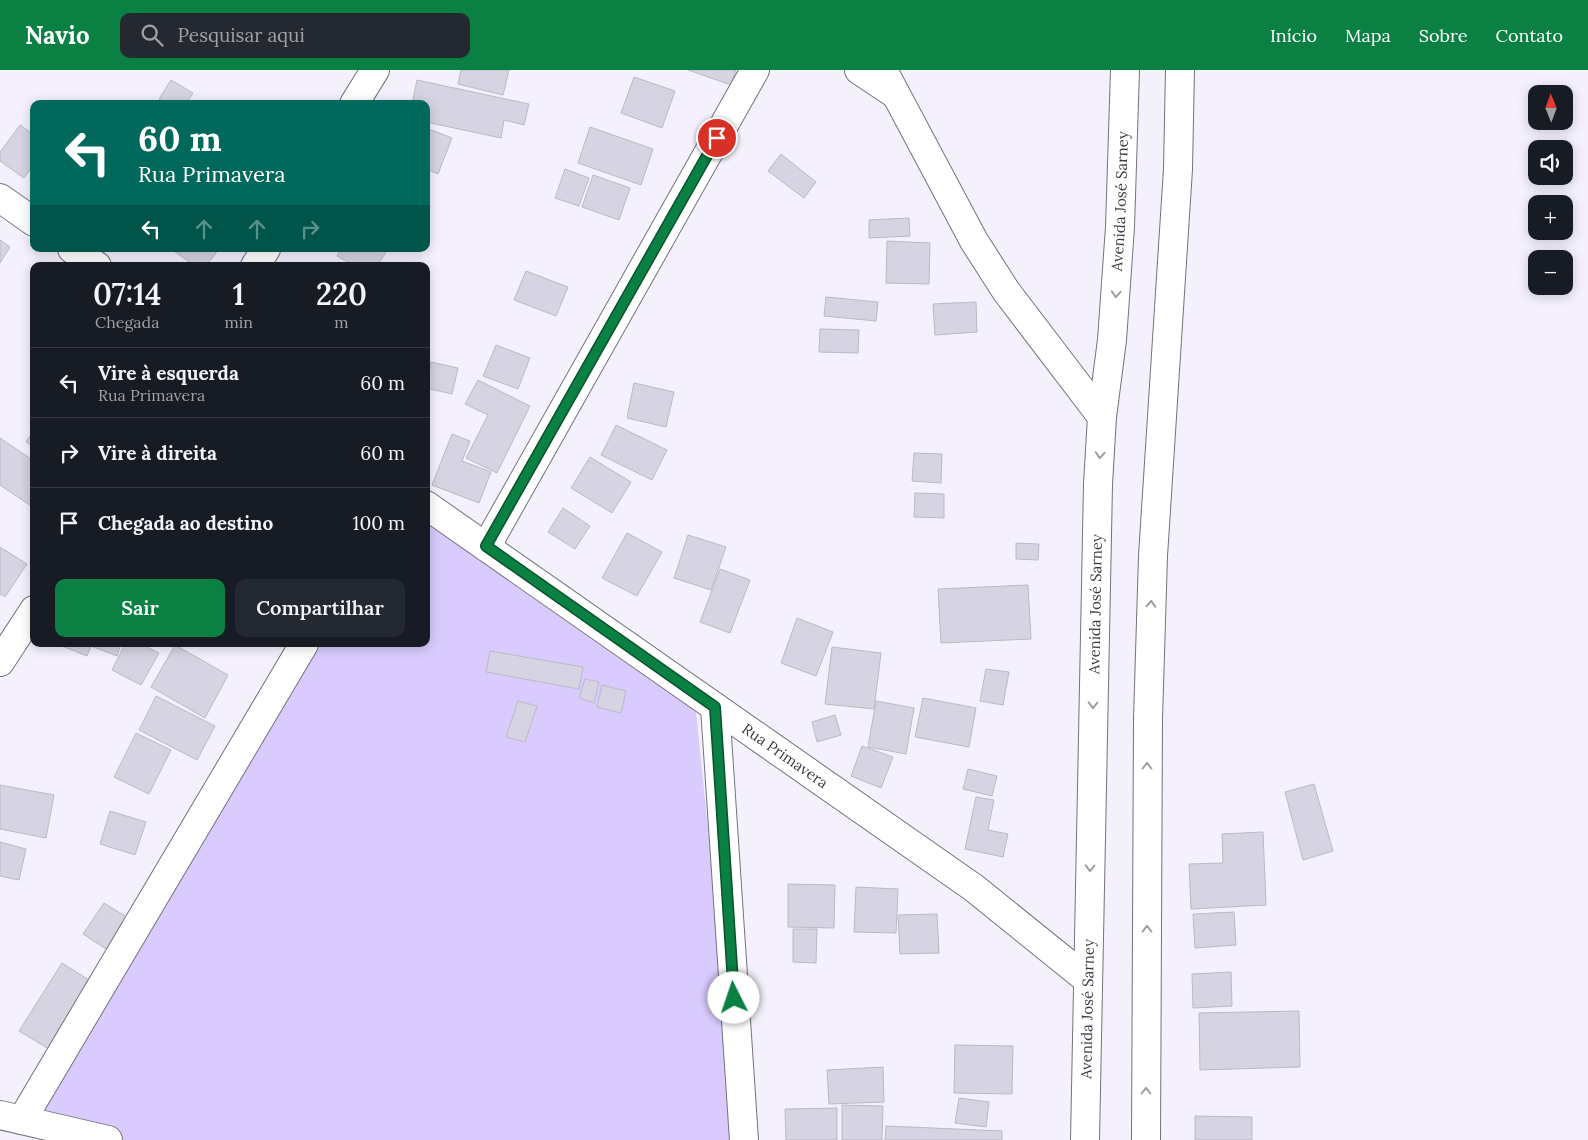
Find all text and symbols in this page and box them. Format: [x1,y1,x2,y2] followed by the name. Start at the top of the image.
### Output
[120,13,470,58] search box
[25,20,90,51] text: Navio
[138,21,166,49] icon: search
[178,23,305,47] text: Pesquisar aqui
[1270,24,1317,47] text: Início
[1345,24,1391,47] text: Mapa
[1419,24,1468,47] text: Sobre
[1496,24,1563,47] text: Contato
[1528,85,1572,130] north arrow
[1528,85,1573,295] map controls
[138,116,222,161] text: 60 m
[696,117,738,159] pin
[55,120,120,185] icon: left
[703,124,731,152] icon: arrive
[1107,131,1132,273] street label: Avenida José Sarney
[1528,140,1573,185] button: sound
[138,160,286,188] text: Rua Primavera
[1528,195,1573,240] button: +
[137,215,165,243] icon: left
[190,215,218,243] icon: ahead
[243,215,271,243] icon: ahead
[296,215,324,243] icon: right
[1528,250,1573,295] button: −
[93,275,161,313] text: 07:14
[233,275,245,313] text: 1
[316,275,367,313] text: 220
[1110,290,1121,298] one-way arrow
[95,312,159,332] text: Chegada
[224,312,253,332] text: min
[334,312,349,332] text: m
[98,361,239,385] text: Vire à esquerda
[55,369,83,397] icon: left
[360,371,405,395] text: 60 m
[98,385,205,405] text: Rua Primavera
[55,439,83,467] icon: right
[98,441,217,465] text: Vire à direita
[360,441,405,465] text: 60 m
[1094,451,1105,459] one-way arrow
[55,509,83,537] icon: arrive
[98,511,273,535] text: Chegada ao destino
[353,511,405,535] text: 100 m
[1084,534,1106,675] street label: Avenida José Sarney
[55,579,225,637] button: Sair
[235,579,405,637] button: Compartilhar
[1146,600,1157,608] one-way arrow
[1088,701,1099,709] one-way arrow
[739,719,832,792] street label: Rua Primavera
[1142,762,1152,770] one-way arrow
[1085,864,1095,872] one-way arrow
[1142,925,1152,932] one-way arrow
[1076,939,1098,1080] street label: Avenida José Sarney
[707,971,759,1023] position arrow
[1141,1087,1151,1095] one-way arrow

